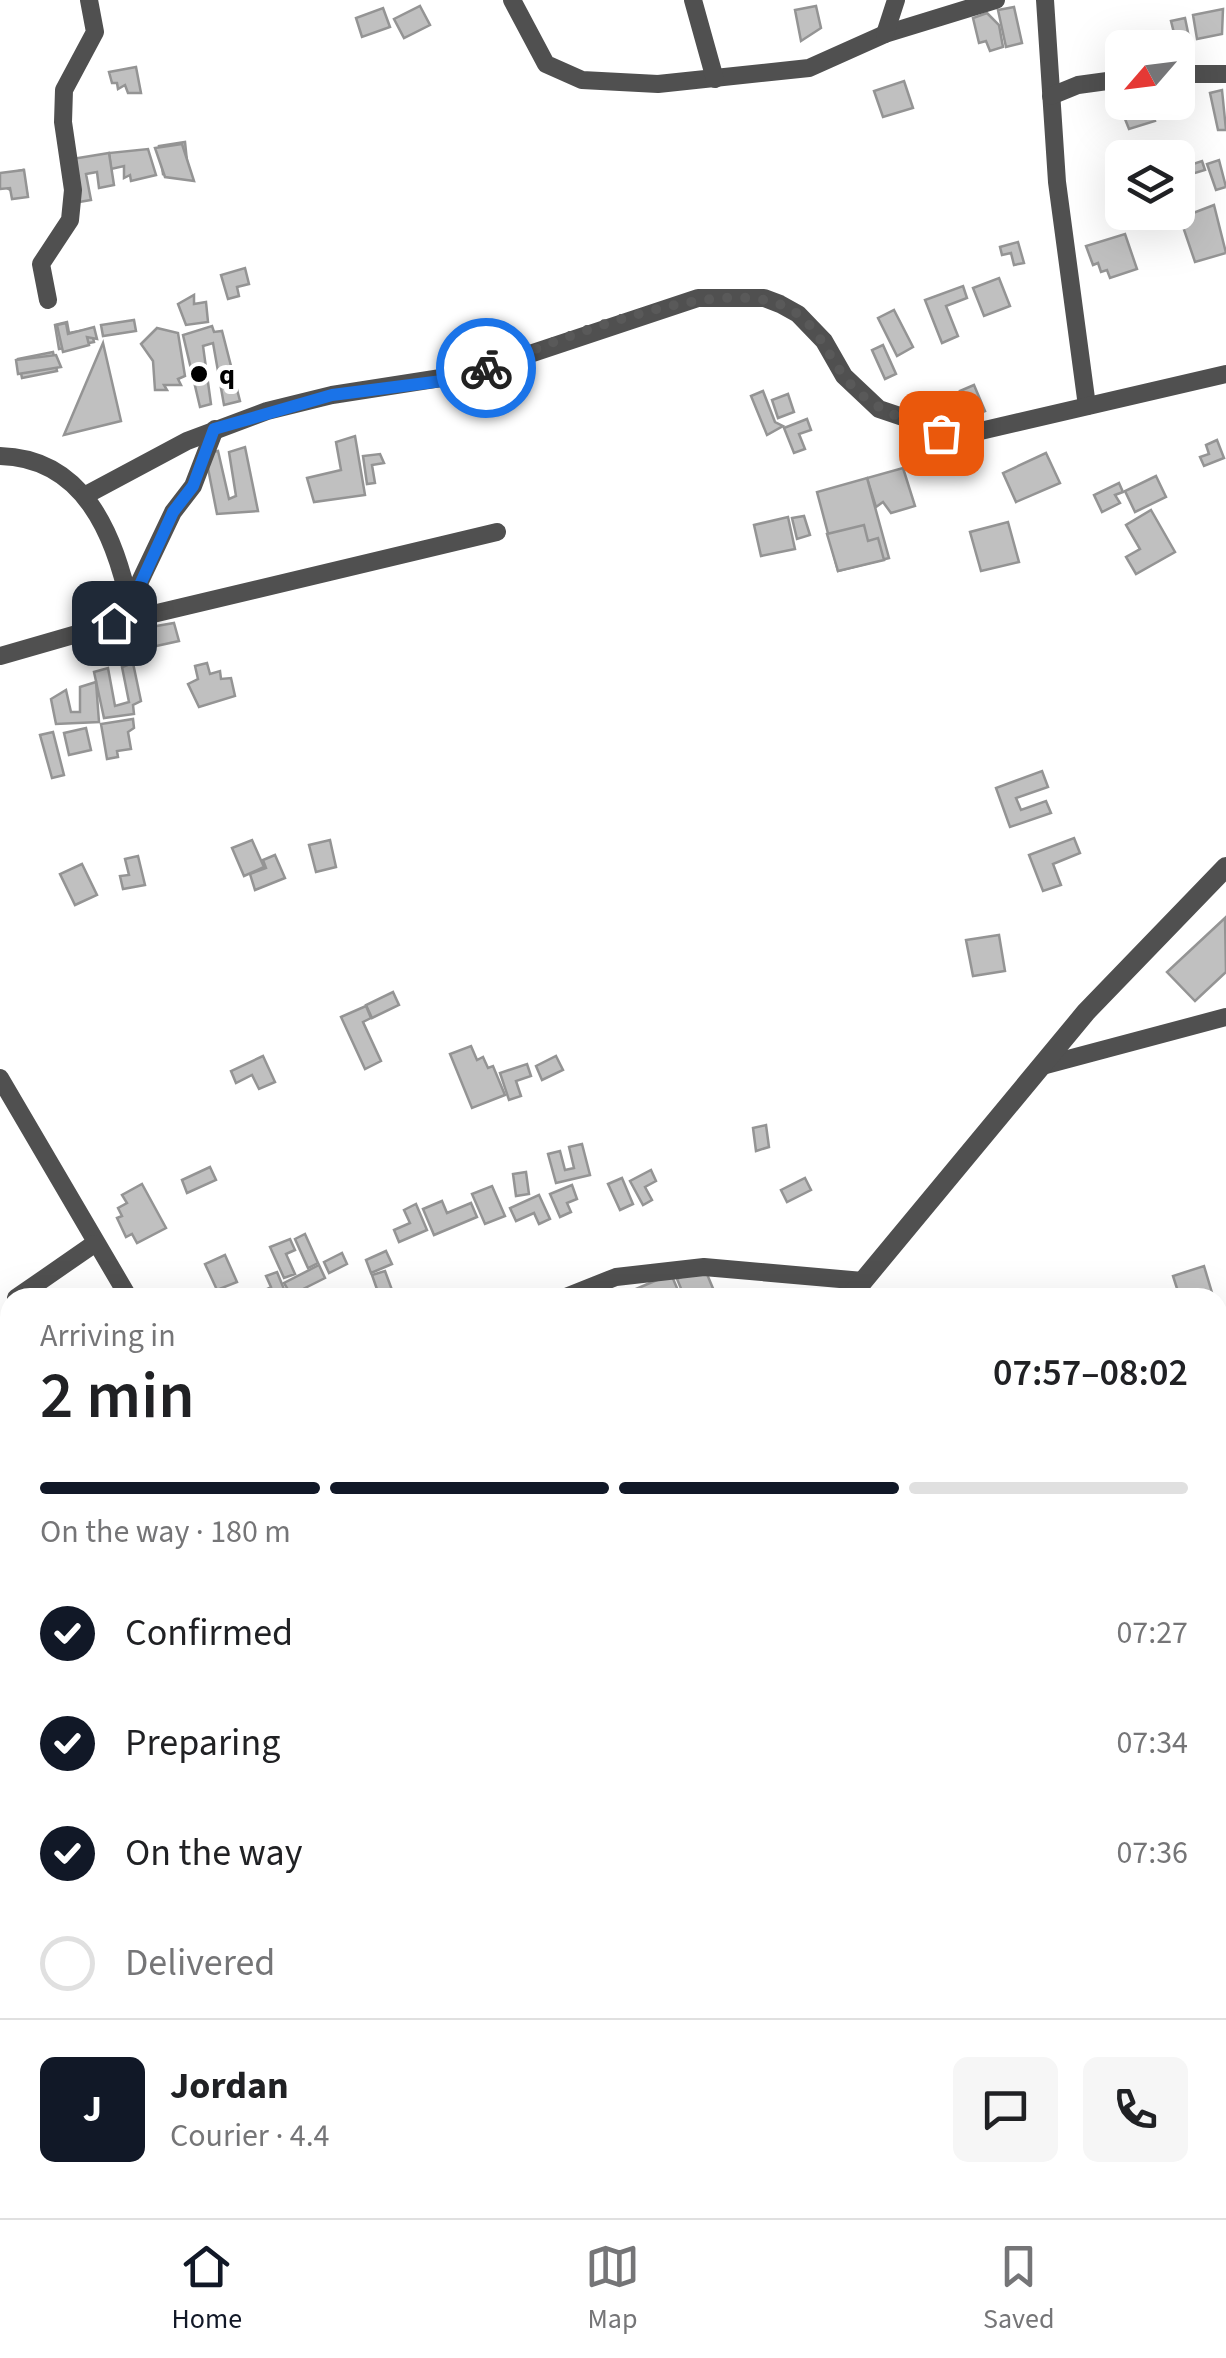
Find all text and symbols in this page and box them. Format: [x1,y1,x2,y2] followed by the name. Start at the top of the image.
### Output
[1105,30,1195,120] north arrow
[1105,30,1195,230] map controls
[1105,140,1195,230] button: layers
[436,318,536,418] courier
[459,341,514,396] icon: bike
[219,355,235,395] place label: q
[188,363,210,385] marker: q
[899,391,984,476] pin
[914,406,969,461] icon: bag
[72,581,157,666] pin
[87,596,142,651] icon: home
[40,1313,176,1359] text: Arriving in
[993,1346,1188,1400] text: 07:57–08:02
[40,1350,195,1443] text: 2 min
[40,1509,291,1555] text: On the way · 180 m
[40,1606,95,1661] icon: check
[125,1606,293,1660] text: Confirmed
[1116,1610,1188,1656] text: 07:27
[40,1716,95,1771] icon: check
[125,1716,280,1770] text: Preparing
[1116,1720,1188,1766] text: 07:34
[40,1826,95,1881] icon: check
[125,1826,302,1880] text: On the way
[1116,1830,1188,1876] text: 07:36
[125,1936,275,1990] text: Delivered
[953,2057,1058,2162] button: chat
[1083,2057,1188,2162] button: phone
[170,2059,289,2113] text: Jordan
[83,2082,102,2136] text: J
[170,2113,330,2159] text: Courier · 4.4
[171,2239,242,2339] tab: Home
[585,2239,640,2339] tab: Map
[983,2239,1054,2339] tab: Saved

